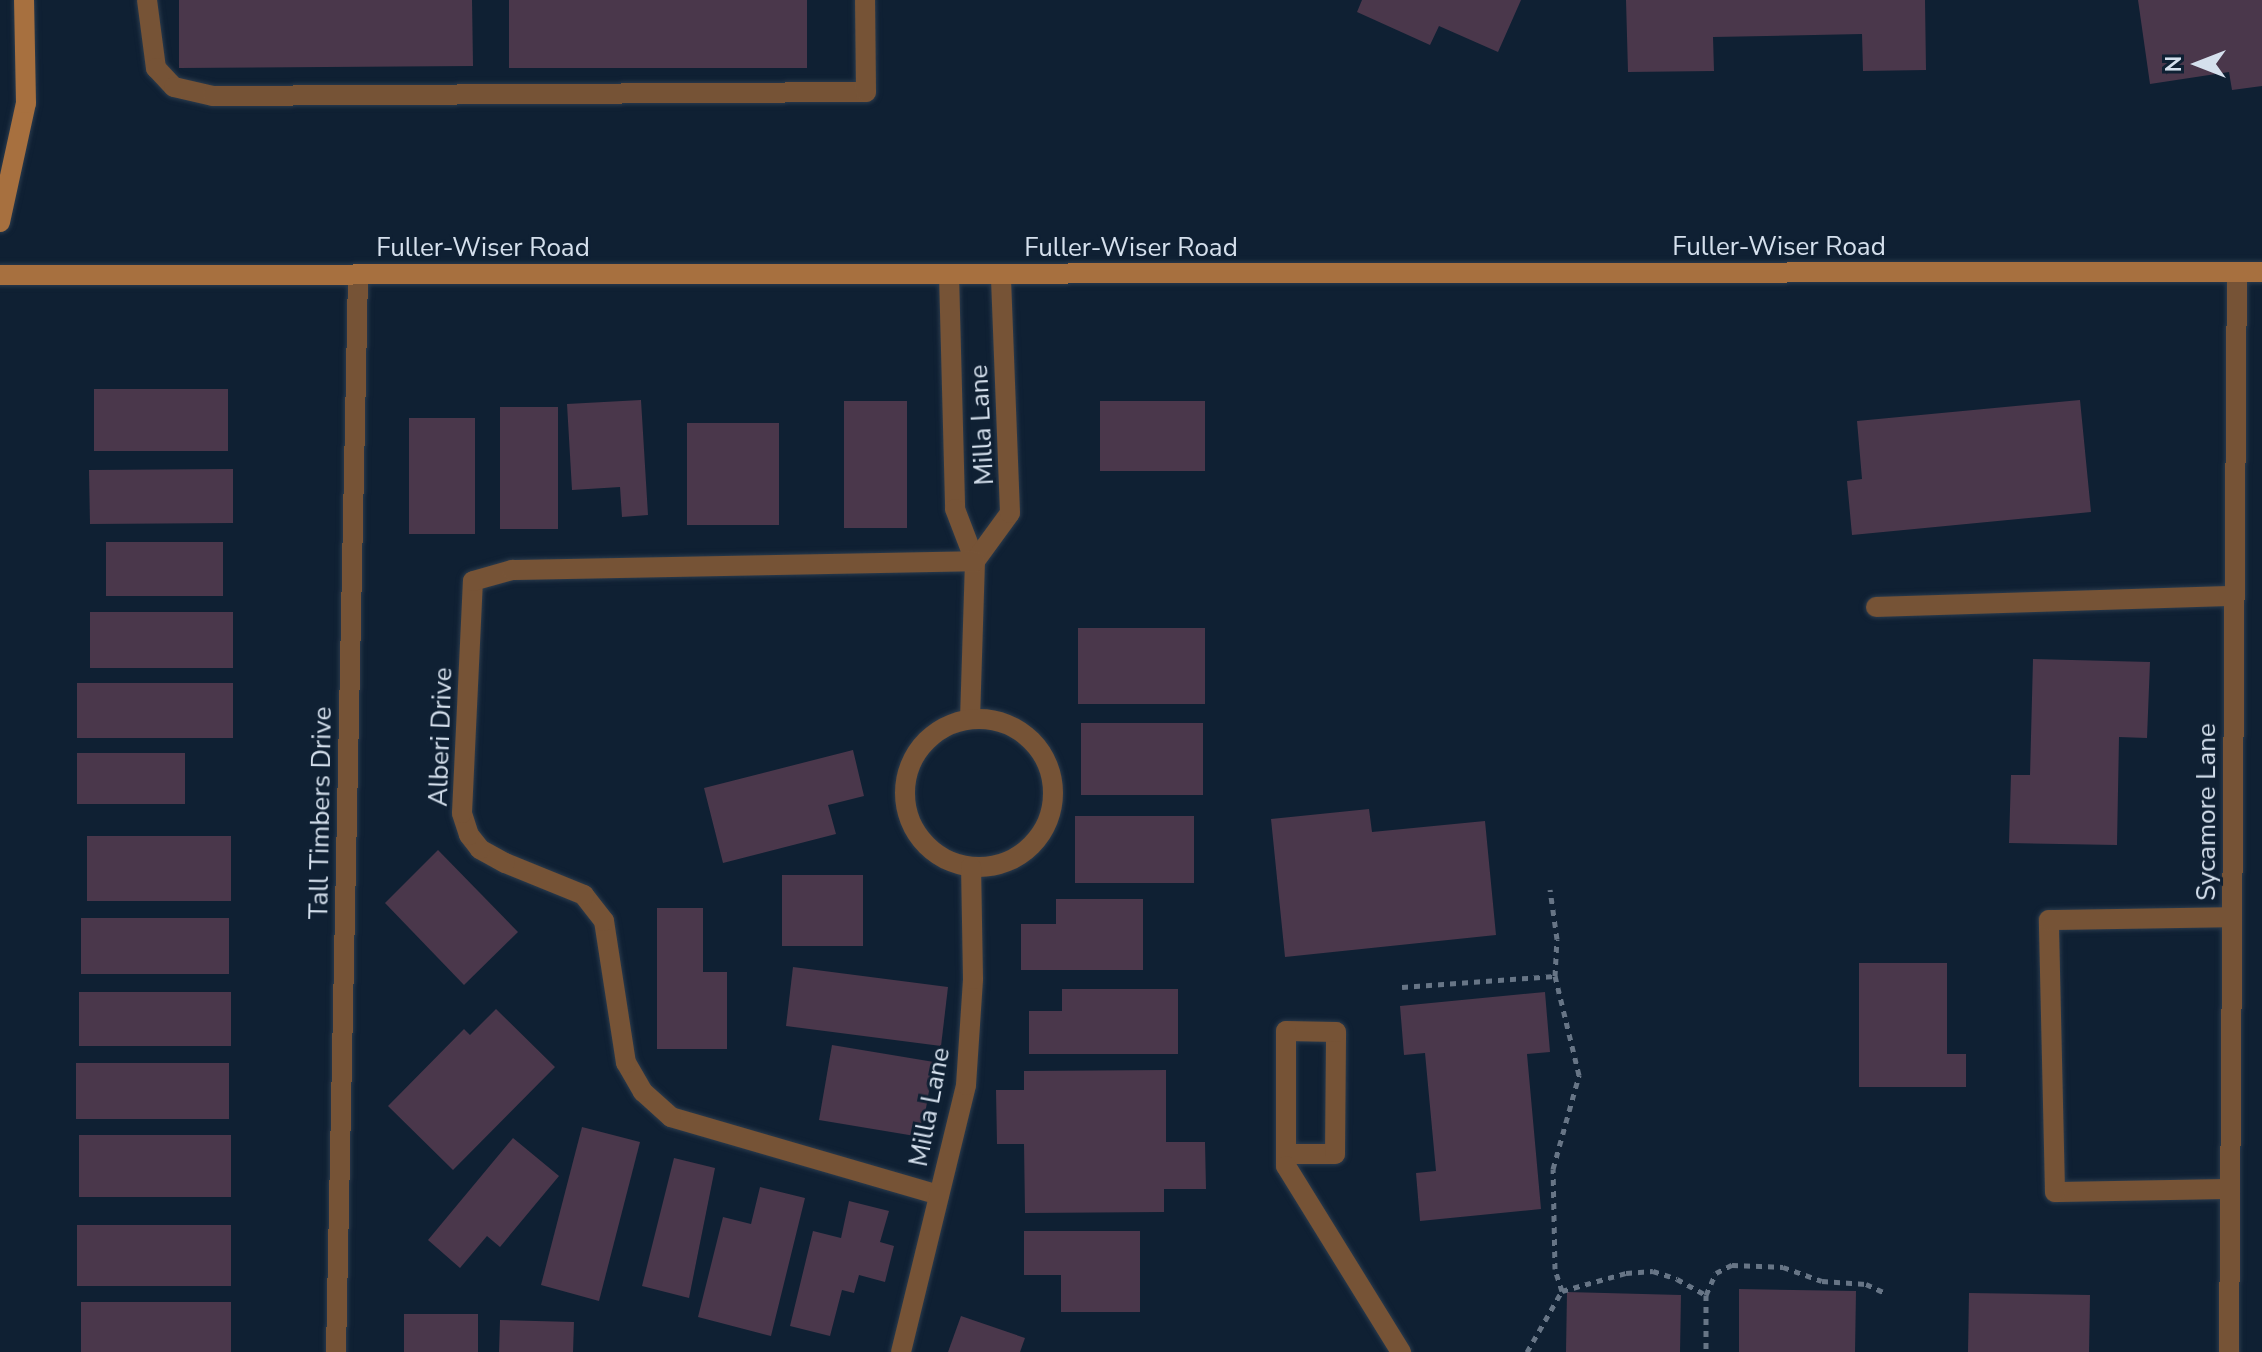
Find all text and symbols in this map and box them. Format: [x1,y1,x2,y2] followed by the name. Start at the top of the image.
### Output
[2158,24,2238,104] north arrow
[2159,56,2189,72] text: N
[1672,231,1886,263] street label: Fuller-Wiser Road
[376,232,590,264] street label: Fuller-Wiser Road
[1024,232,1238,264] street label: Fuller-Wiser Road
[963,364,1001,486] street label: Milla Lane
[423,667,459,807] street label: Alberi Drive
[304,707,338,919] street label: Tall Timbers Drive
[2191,723,2223,901] street label: Sycamore Lane
[903,1045,957,1169] street label: Milla Lane

